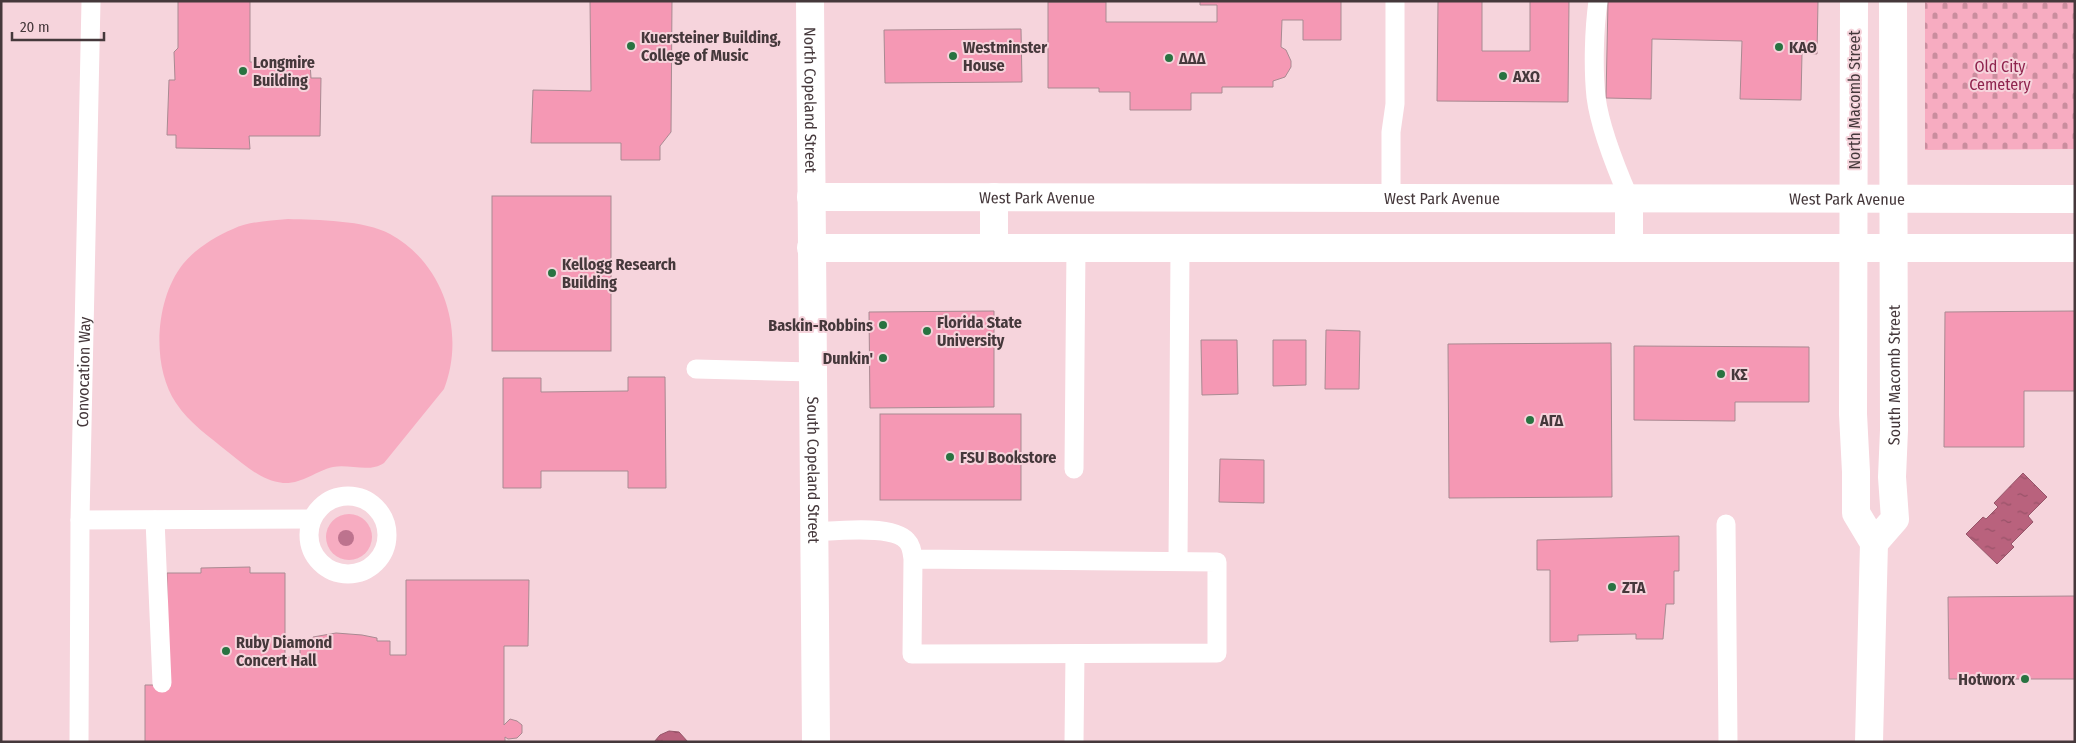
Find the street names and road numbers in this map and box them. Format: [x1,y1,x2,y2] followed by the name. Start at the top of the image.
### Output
[801,27,821,174] street label: North Copeland Street
[1845,30,1864,170] street label: North Macomb Street
[979,188,1095,207] street label: West Park Avenue
[1384,188,1500,208] street label: West Park Avenue
[1789,189,1905,208] street label: West Park Avenue
[1884,304,1904,446] street label: South Macomb Street
[72,316,94,428] street label: Convocation Way
[804,396,824,544] street label: South Copeland Street

